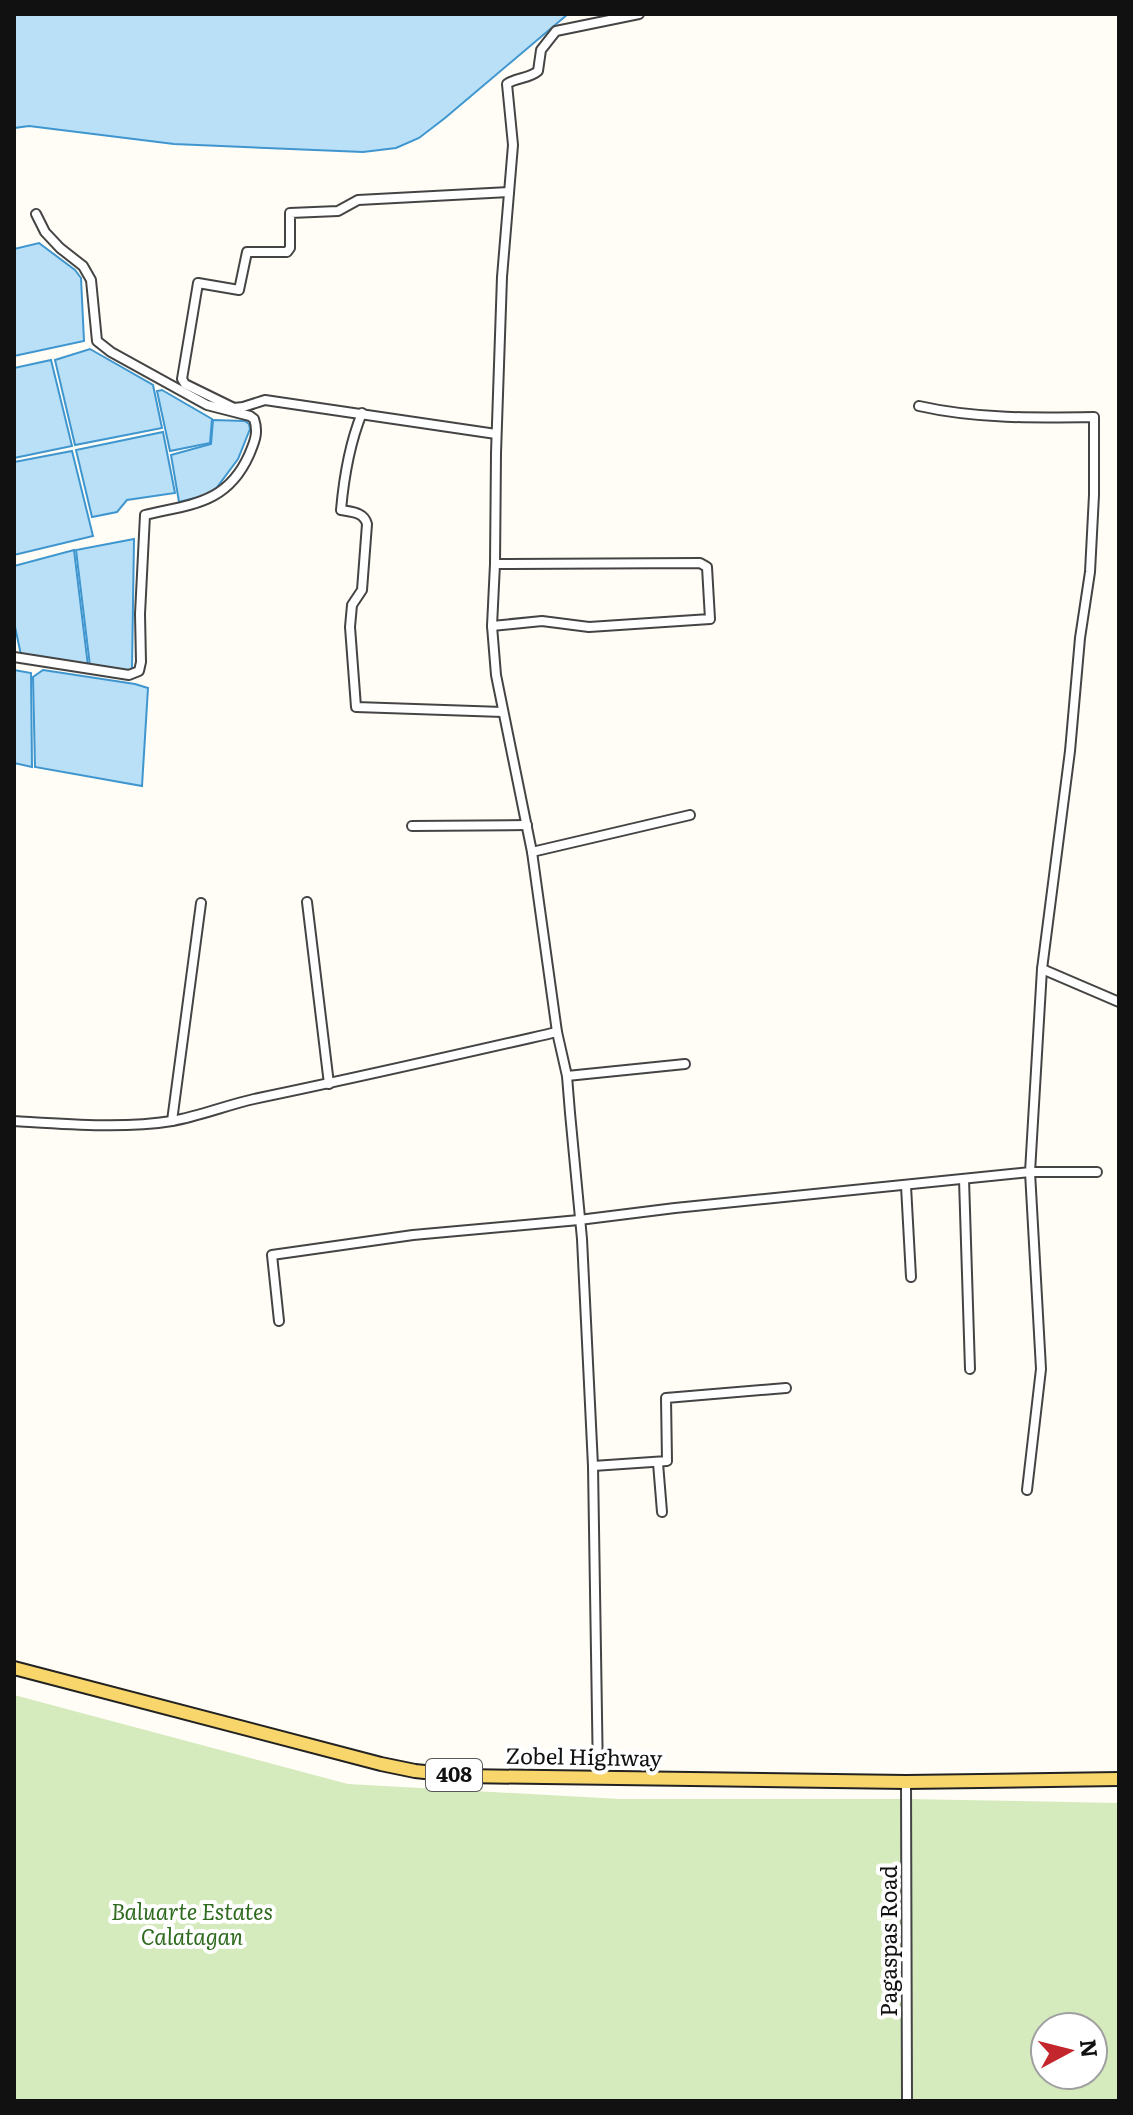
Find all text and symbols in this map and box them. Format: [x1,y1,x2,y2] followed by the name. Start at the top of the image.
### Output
[505,1738,663,1773] street label: Zobel Highway
[426,1759,482,1791] road number: 408
[871,1865,904,2017] street label: Pagaspas Road
[111,1894,273,1952] park label: Baluarte Estates Calatagan
[1029,2011,1109,2091] north arrow
[1073,2037,1108,2060] text: N

